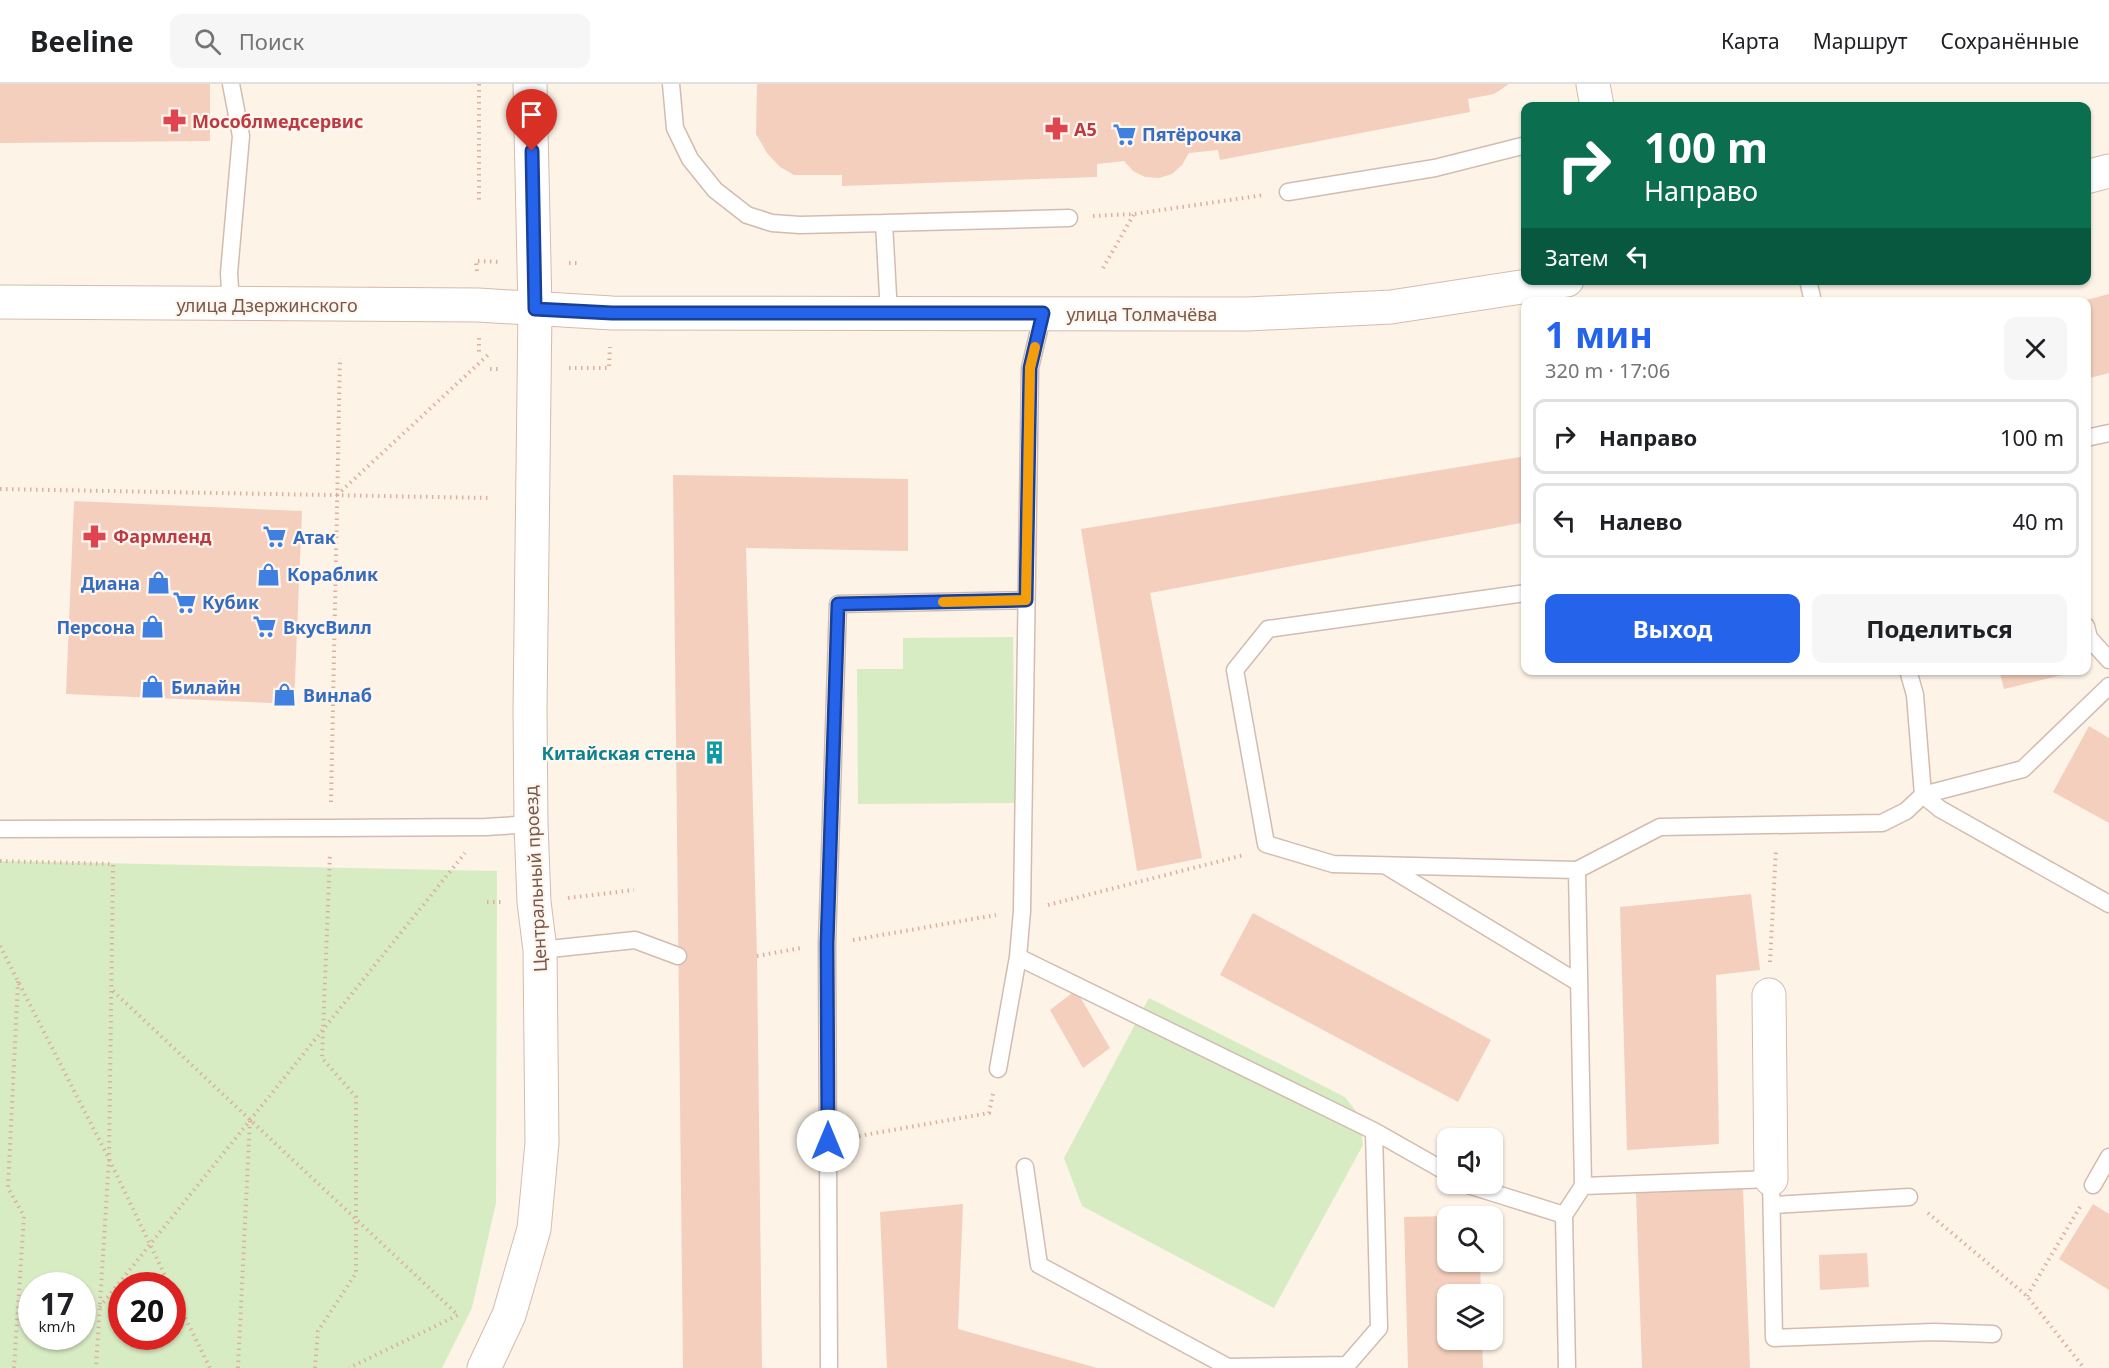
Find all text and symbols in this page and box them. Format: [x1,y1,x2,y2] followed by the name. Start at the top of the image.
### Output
[170,14,590,68] search box
[30,22,134,60] text: Beeline
[191,25,224,58] icon: search
[239,26,304,56] text: Поиск
[1721,27,1780,55] text: Карта
[1813,27,1908,55] text: Маршрут
[1941,27,2079,55] text: Сохранённые
[506,89,557,151] pin
[515,98,548,131] icon: arrive
[161,108,187,134] pharmacy icon: Мособлмедсервис
[192,109,363,133] place label: Мособлмедсервис
[1043,116,1069,142] pharmacy icon: А5
[1074,117,1097,141] place label: А5
[1644,118,1768,175] text: 100 m
[1111,121,1137,147] supermarket icon: Пятёрочка
[1142,122,1241,146] place label: Пятёрочка
[1545,126,1623,204] icon: right
[1644,172,1758,209] text: Направо
[1621,240,1654,273] icon: left
[1545,242,1609,272] text: Затем
[176,293,358,317] street label: улица Дзержинского
[1067,302,1217,326] street label: улица Толмачёва
[1545,310,1653,359] text: 1 мин
[2004,317,2067,380] button: close
[1545,357,1670,384] text: 320 m · 17:06
[1548,420,1581,453] icon: right
[1599,422,1697,452] text: Направо
[2000,422,2064,452] text: 100 m
[1548,504,1581,537] icon: left
[1599,506,1682,536] text: Налево
[2013,506,2064,536] text: 40 m
[82,523,108,549] pharmacy icon: Фармленд
[113,524,212,548] place label: Фармленд
[262,524,288,550] supermarket icon: Атак
[293,525,336,549] place label: Атак
[256,561,282,587] shop icon: Кораблик
[287,562,378,586] place label: Кораблик
[145,570,171,596] shop icon: Диана
[81,571,140,595] place label: Диана
[171,589,197,615] supermarket icon: Кубик
[202,590,259,614] place label: Кубик
[1545,594,1800,663] button: Выход
[1812,594,2067,663] button: Поделиться
[140,614,166,640] shop icon: Персона
[252,614,278,640] supermarket icon: ВкусВилл
[56,615,135,639] place label: Персона
[283,615,372,639] place label: ВкусВилл
[140,674,166,700] shop icon: Билайн
[171,675,241,699] place label: Билайн
[272,682,298,708] shop icon: Винлаб
[303,683,372,707] place label: Винлаб
[701,740,727,766] building icon: Китайская стена
[542,741,696,765] place label: Китайская стена
[518,785,552,973] street label: Центральный проезд
[796,1109,860,1173] position arrow
[1437,1128,1503,1350] map controls
[1437,1128,1503,1194] button: sound
[1437,1206,1503,1272] button: search
[108,1272,186,1350] speed limit sign: 20
[40,1283,74,1324] text: 17
[1437,1284,1503,1350] button: layers
[39,1316,75,1336] text: km/h

